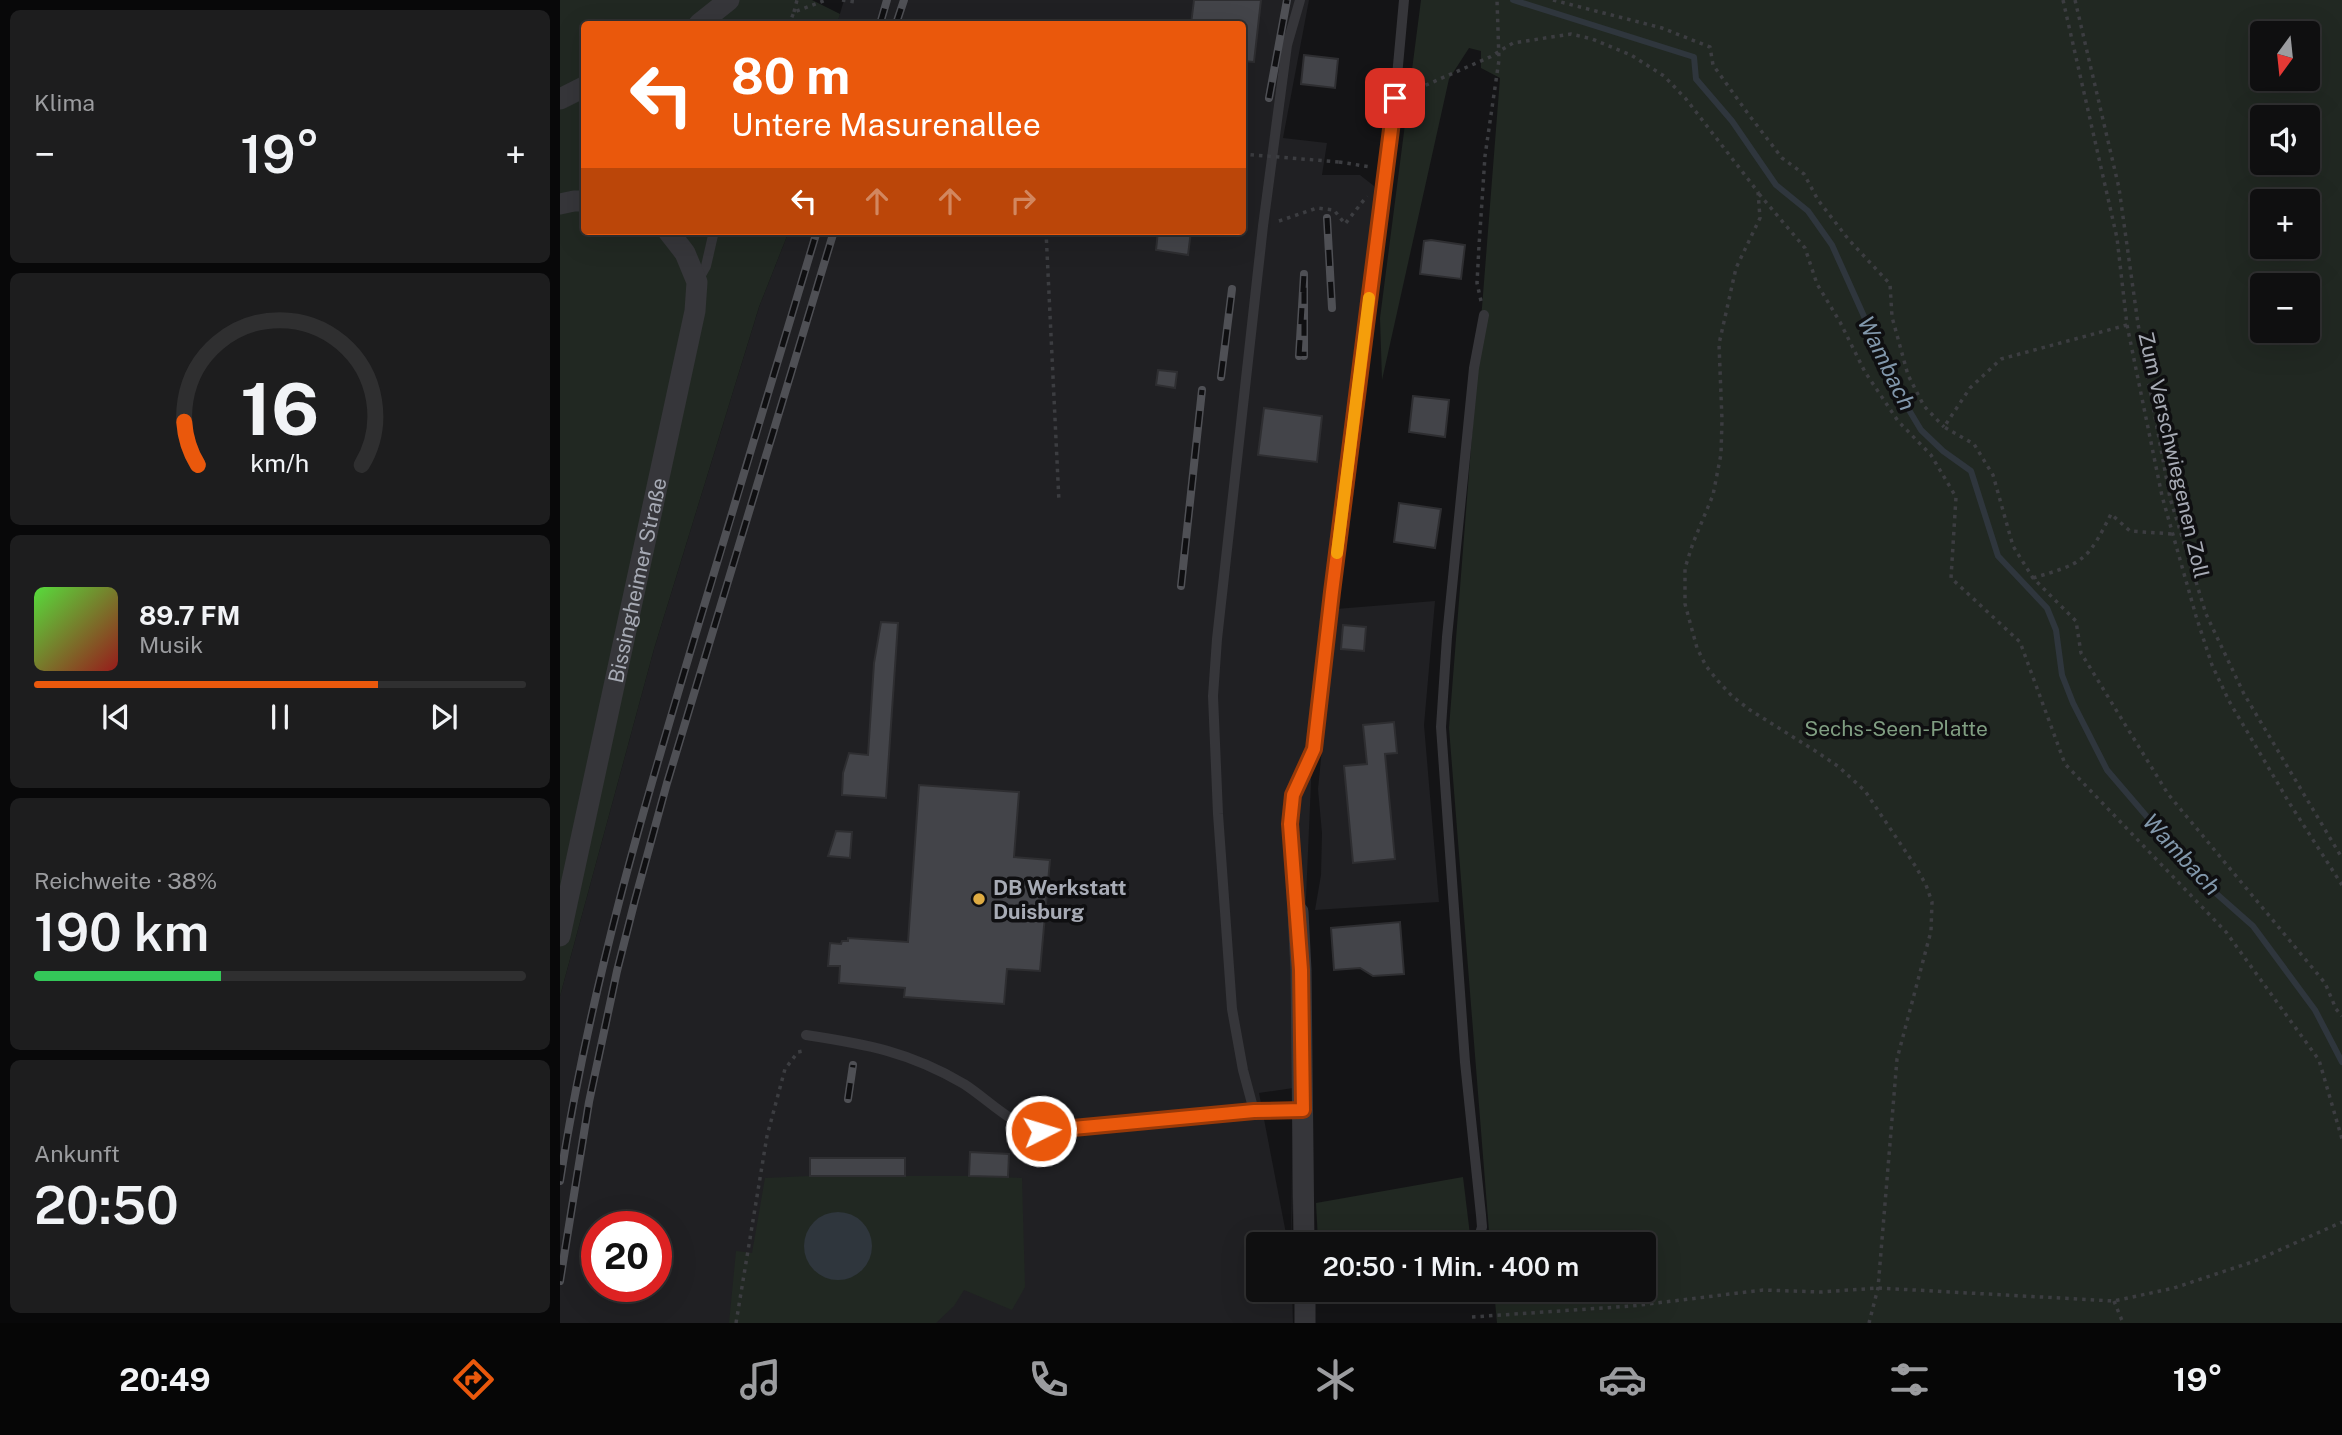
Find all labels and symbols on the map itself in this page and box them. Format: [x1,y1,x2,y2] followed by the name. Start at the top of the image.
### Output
[2250,21,2320,91] north arrow
[1365,68,1425,128] pin
[1853,311,1921,415] water label: Wambach
[2133,329,2215,581] street label: Zum Verschwiegenen Zoll
[603,475,671,685] street label: Bissingheimer Straße
[1804,716,1988,741] park label: Sechs-Seen-Platte
[2138,808,2226,900] water label: Wambach
[993,875,1127,924] place label: DB Werkstatt Duisburg
[971,891,987,907] marker: DB Werkstatt Duisburg
[1004,1094,1078,1168] position arrow
[581,1211,672,1302] speed limit sign: 20

